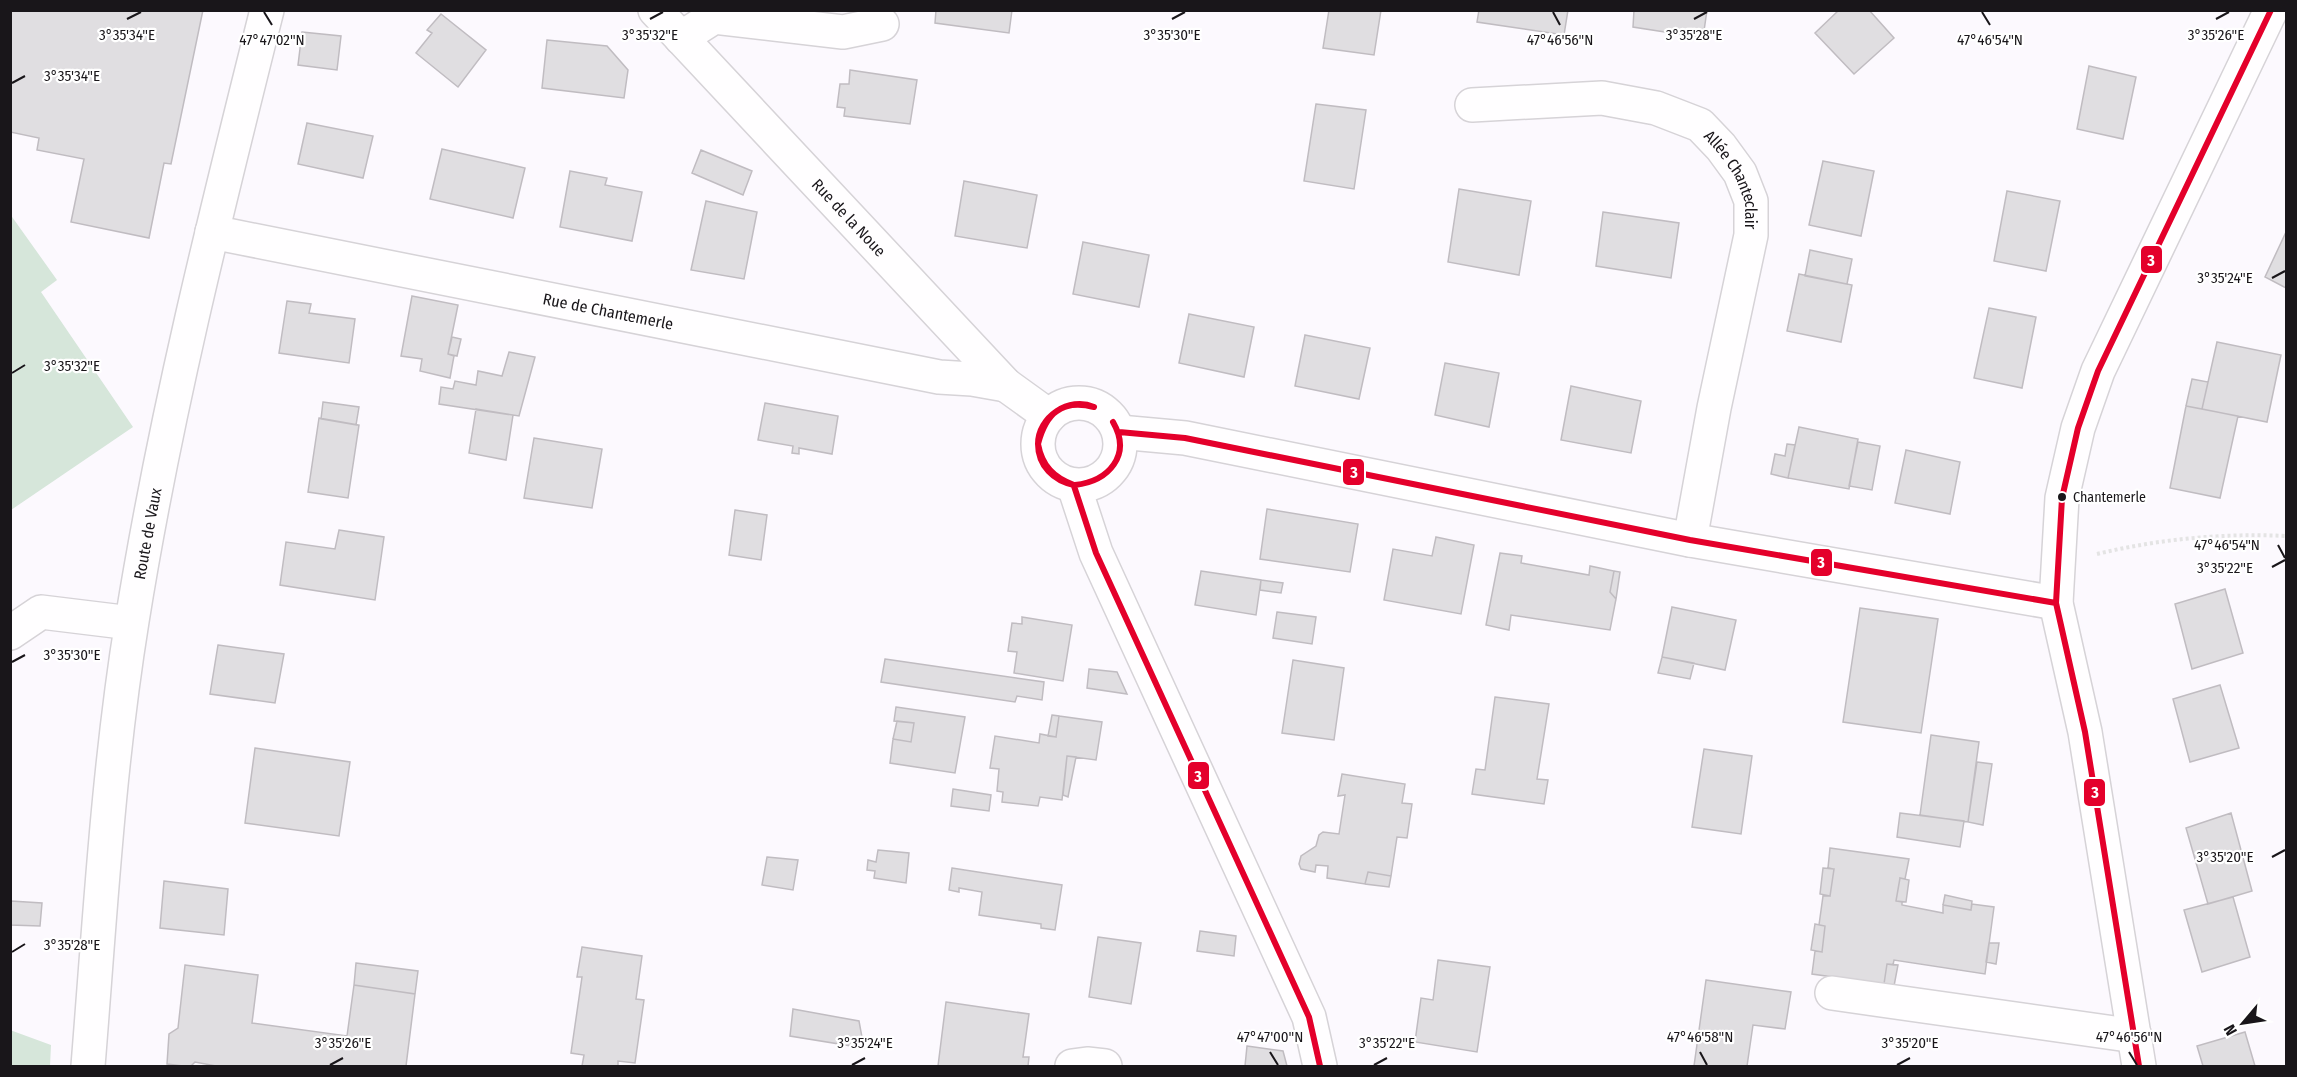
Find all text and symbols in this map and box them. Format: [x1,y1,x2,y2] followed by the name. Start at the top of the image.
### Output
[99,26,155,44] text: 3°35'34"E
[622,26,678,44] text: 3°35'32"E
[1143,26,1201,44] text: 3°35'30"E
[1666,26,1722,44] text: 3°35'28"E
[2188,26,2244,44] text: 3°35'26"E
[239,31,305,49] text: 47°47'02"N
[1527,31,1593,49] text: 47°46'56"N
[1957,31,2023,49] text: 47°46'54"N
[44,67,100,85] text: 3°35'34"E
[1700,126,1761,230] street label: Allée Chanteclair
[808,175,890,260] street label: Rue de la Noue
[2140,245,2163,274] line badge: 3
[2146,251,2155,270] text: 3
[2197,269,2253,287] text: 3°35'24"E
[541,289,675,333] street label: Rue de Chantemerle
[44,357,100,375] text: 3°35'32"E
[1342,458,1365,486] line badge: 3
[1349,463,1358,482] text: 3
[130,486,165,581] street label: Route de Vaux
[2073,489,2146,506] place label: Chantemerle
[2056,491,2068,503] marker: Chantemerle
[2194,536,2260,554] text: 47°46'54"N
[1810,548,1833,577] line badge: 3
[1816,553,1825,572] text: 3
[2197,559,2253,577] text: 3°35'22"E
[43,646,101,664] text: 3°35'30"E
[1187,761,1210,790] line badge: 3
[1193,767,1202,786] text: 3
[2083,778,2106,807] line badge: 3
[2090,783,2099,802] text: 3
[2196,848,2254,866] text: 3°35'20"E
[44,936,100,954] text: 3°35'28"E
[2213,993,2273,1053] north arrow
[2220,1021,2241,1039] text: N
[1237,1028,1303,1046] text: 47°47'00"N
[1667,1028,1733,1046] text: 47°46'58"N
[2096,1028,2162,1046] text: 47°46'56"N
[315,1034,371,1052] text: 3°35'26"E
[837,1034,893,1052] text: 3°35'24"E
[1359,1034,1415,1052] text: 3°35'22"E
[1881,1034,1939,1052] text: 3°35'20"E

